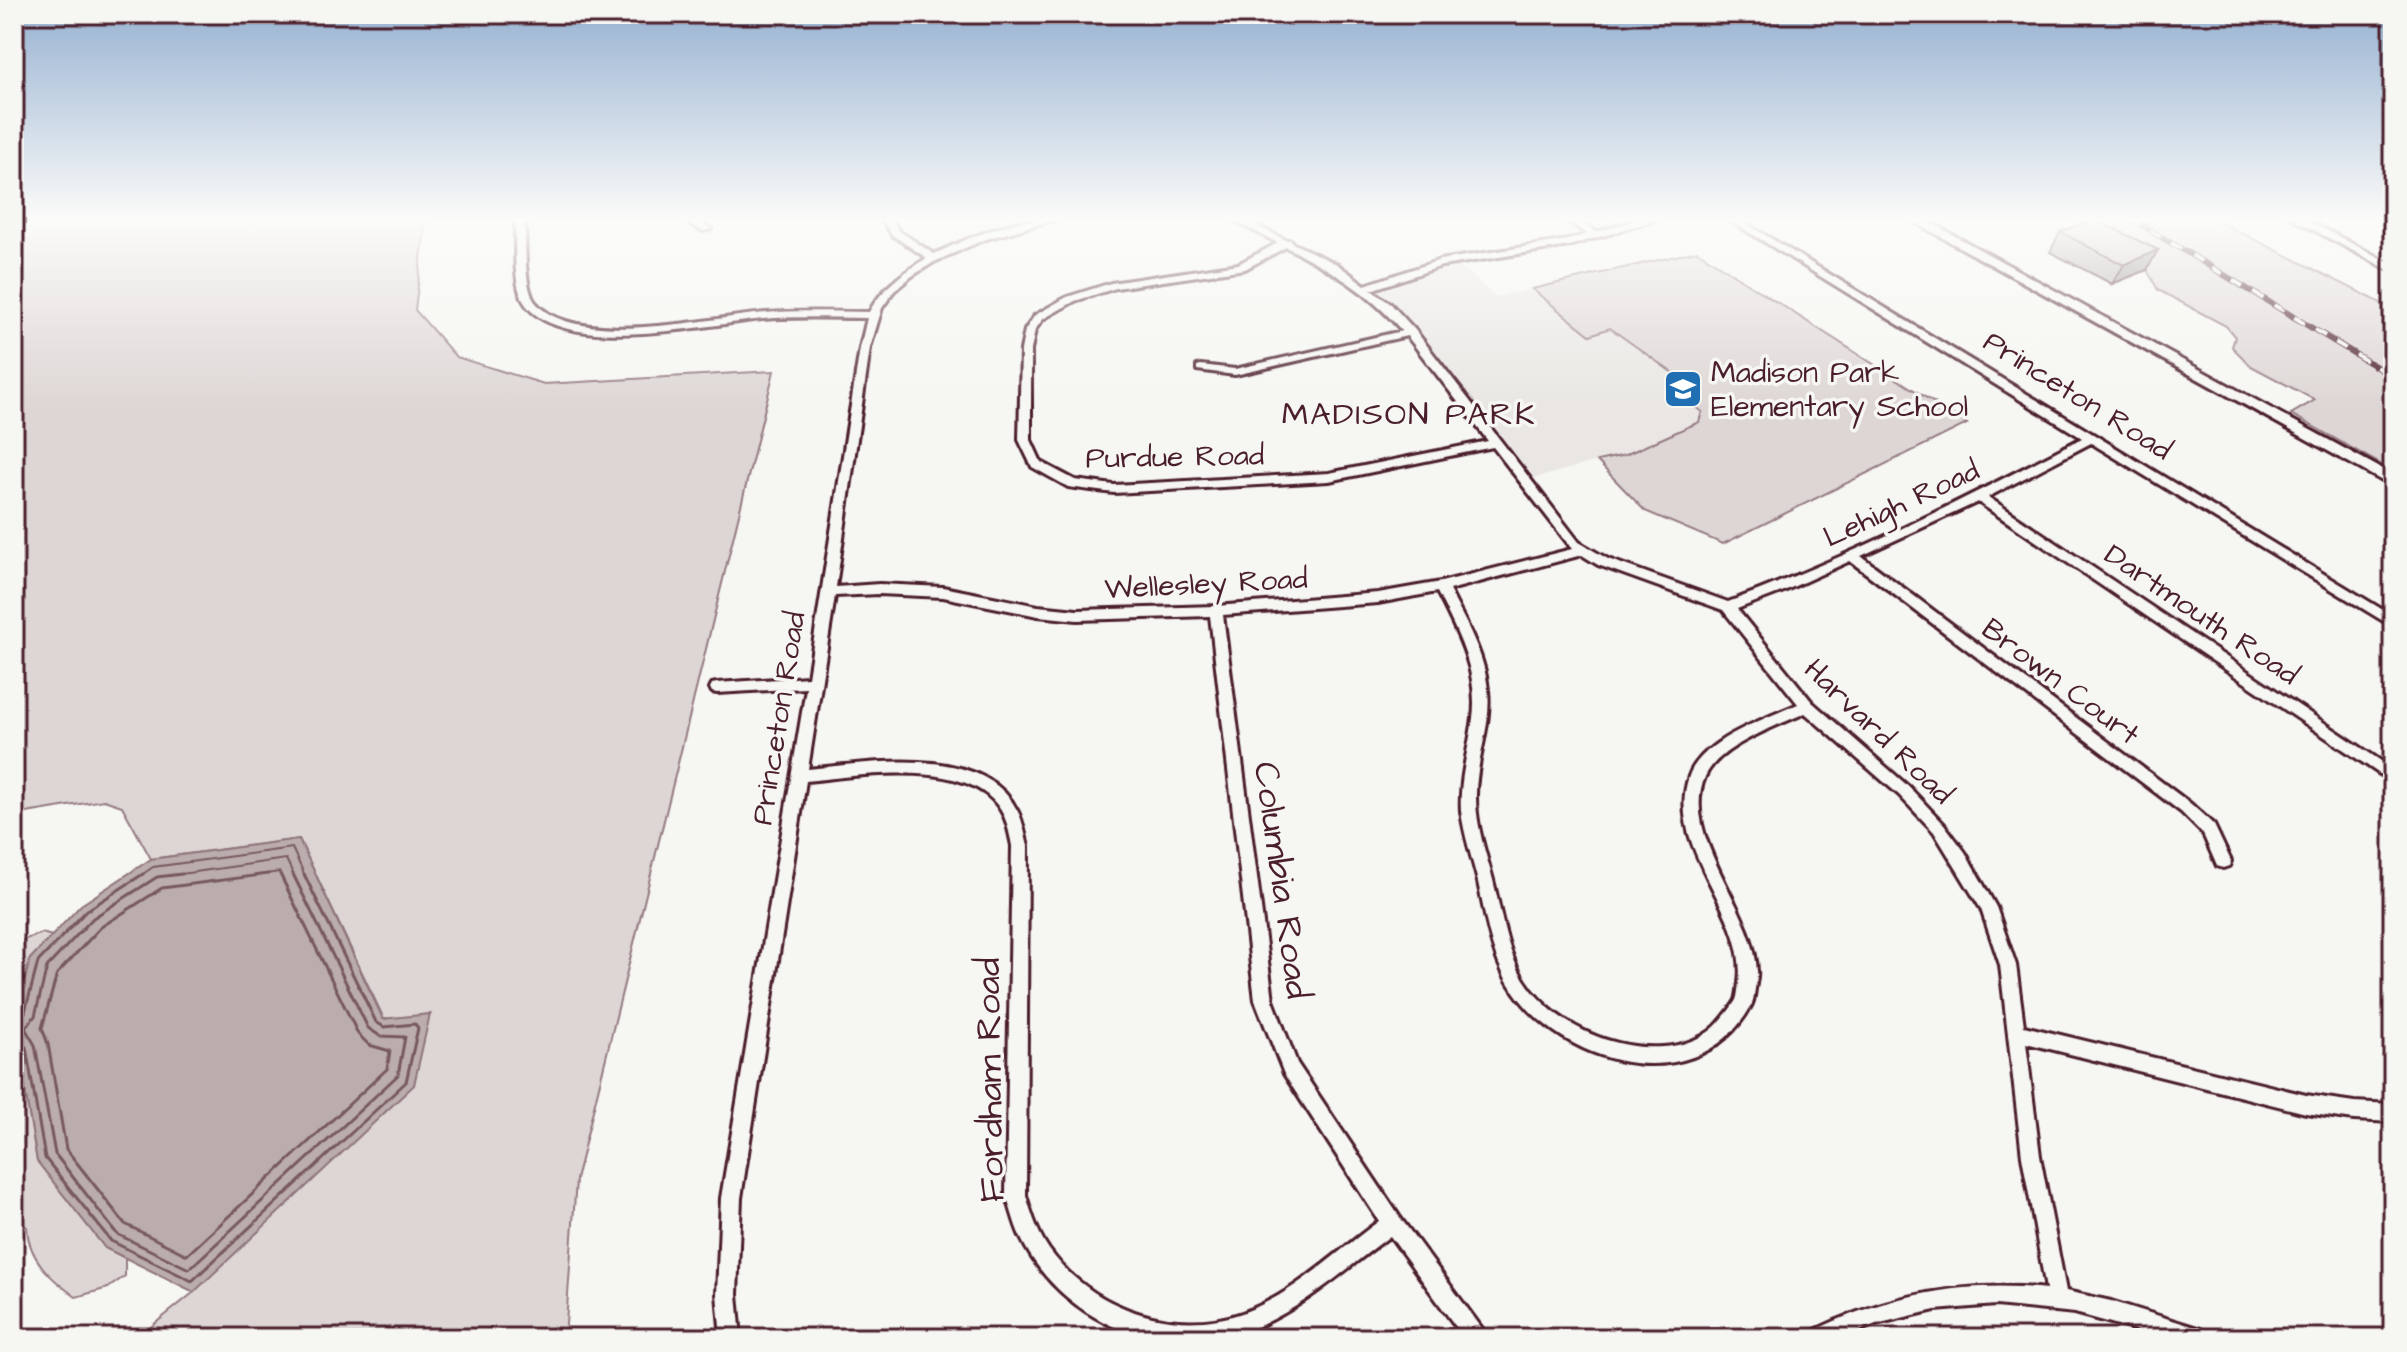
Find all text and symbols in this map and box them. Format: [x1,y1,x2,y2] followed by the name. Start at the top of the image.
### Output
[1975,321,2180,471] street label: Princeton Road
[1711,352,1968,429] place label: Madison Park Elementary School
[1662,368,1704,410] school or university icon: Madison Park Elementary School
[1282,392,1536,437] district label: MADISON PARK
[1085,434,1265,480] street label: Purdue Road
[1817,449,1987,559] street label: Lehigh Road
[2096,534,2307,696] street label: Dartmouth Road
[1103,558,1309,611] street label: Wellesley Road
[1973,608,2148,755] street label: Brown Court
[741,609,817,828] street label: Princeton Road
[1794,649,1963,814] street label: Harvard Road
[1240,759,1323,1002] street label: Columbia Road
[963,957,1018,1203] street label: Fordham Road

